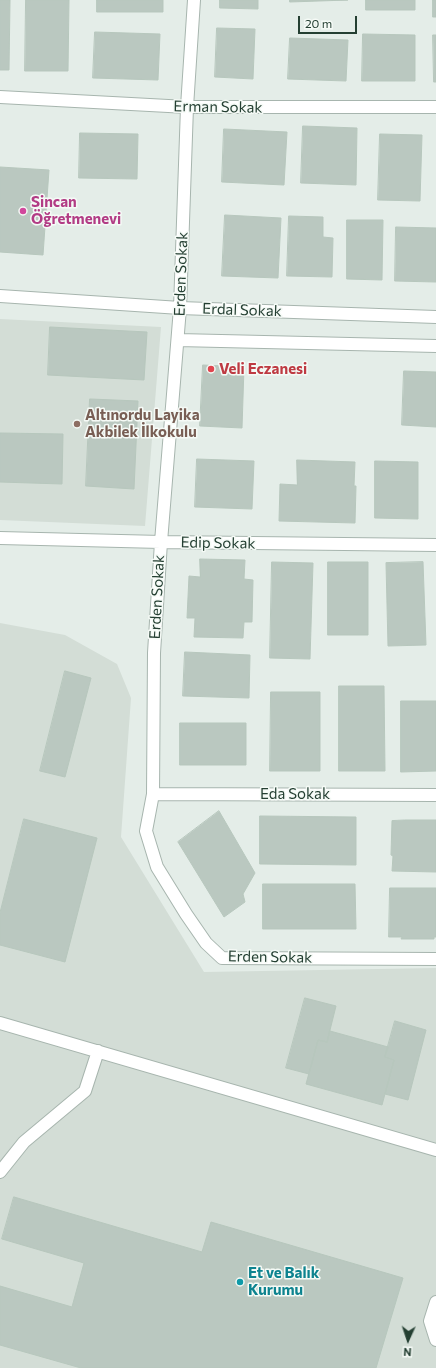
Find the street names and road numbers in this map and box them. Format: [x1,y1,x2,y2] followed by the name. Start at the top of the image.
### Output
[173,97,263,117] street label: Erman Sokak
[171,231,191,317] street label: Erden Sokak
[202,300,282,320] street label: Erdal Sokak
[180,533,256,553] street label: Edip Sokak
[146,554,168,640] street label: Erden Sokak
[260,785,330,803] street label: Eda Sokak
[228,947,312,967] street label: Erden Sokak

